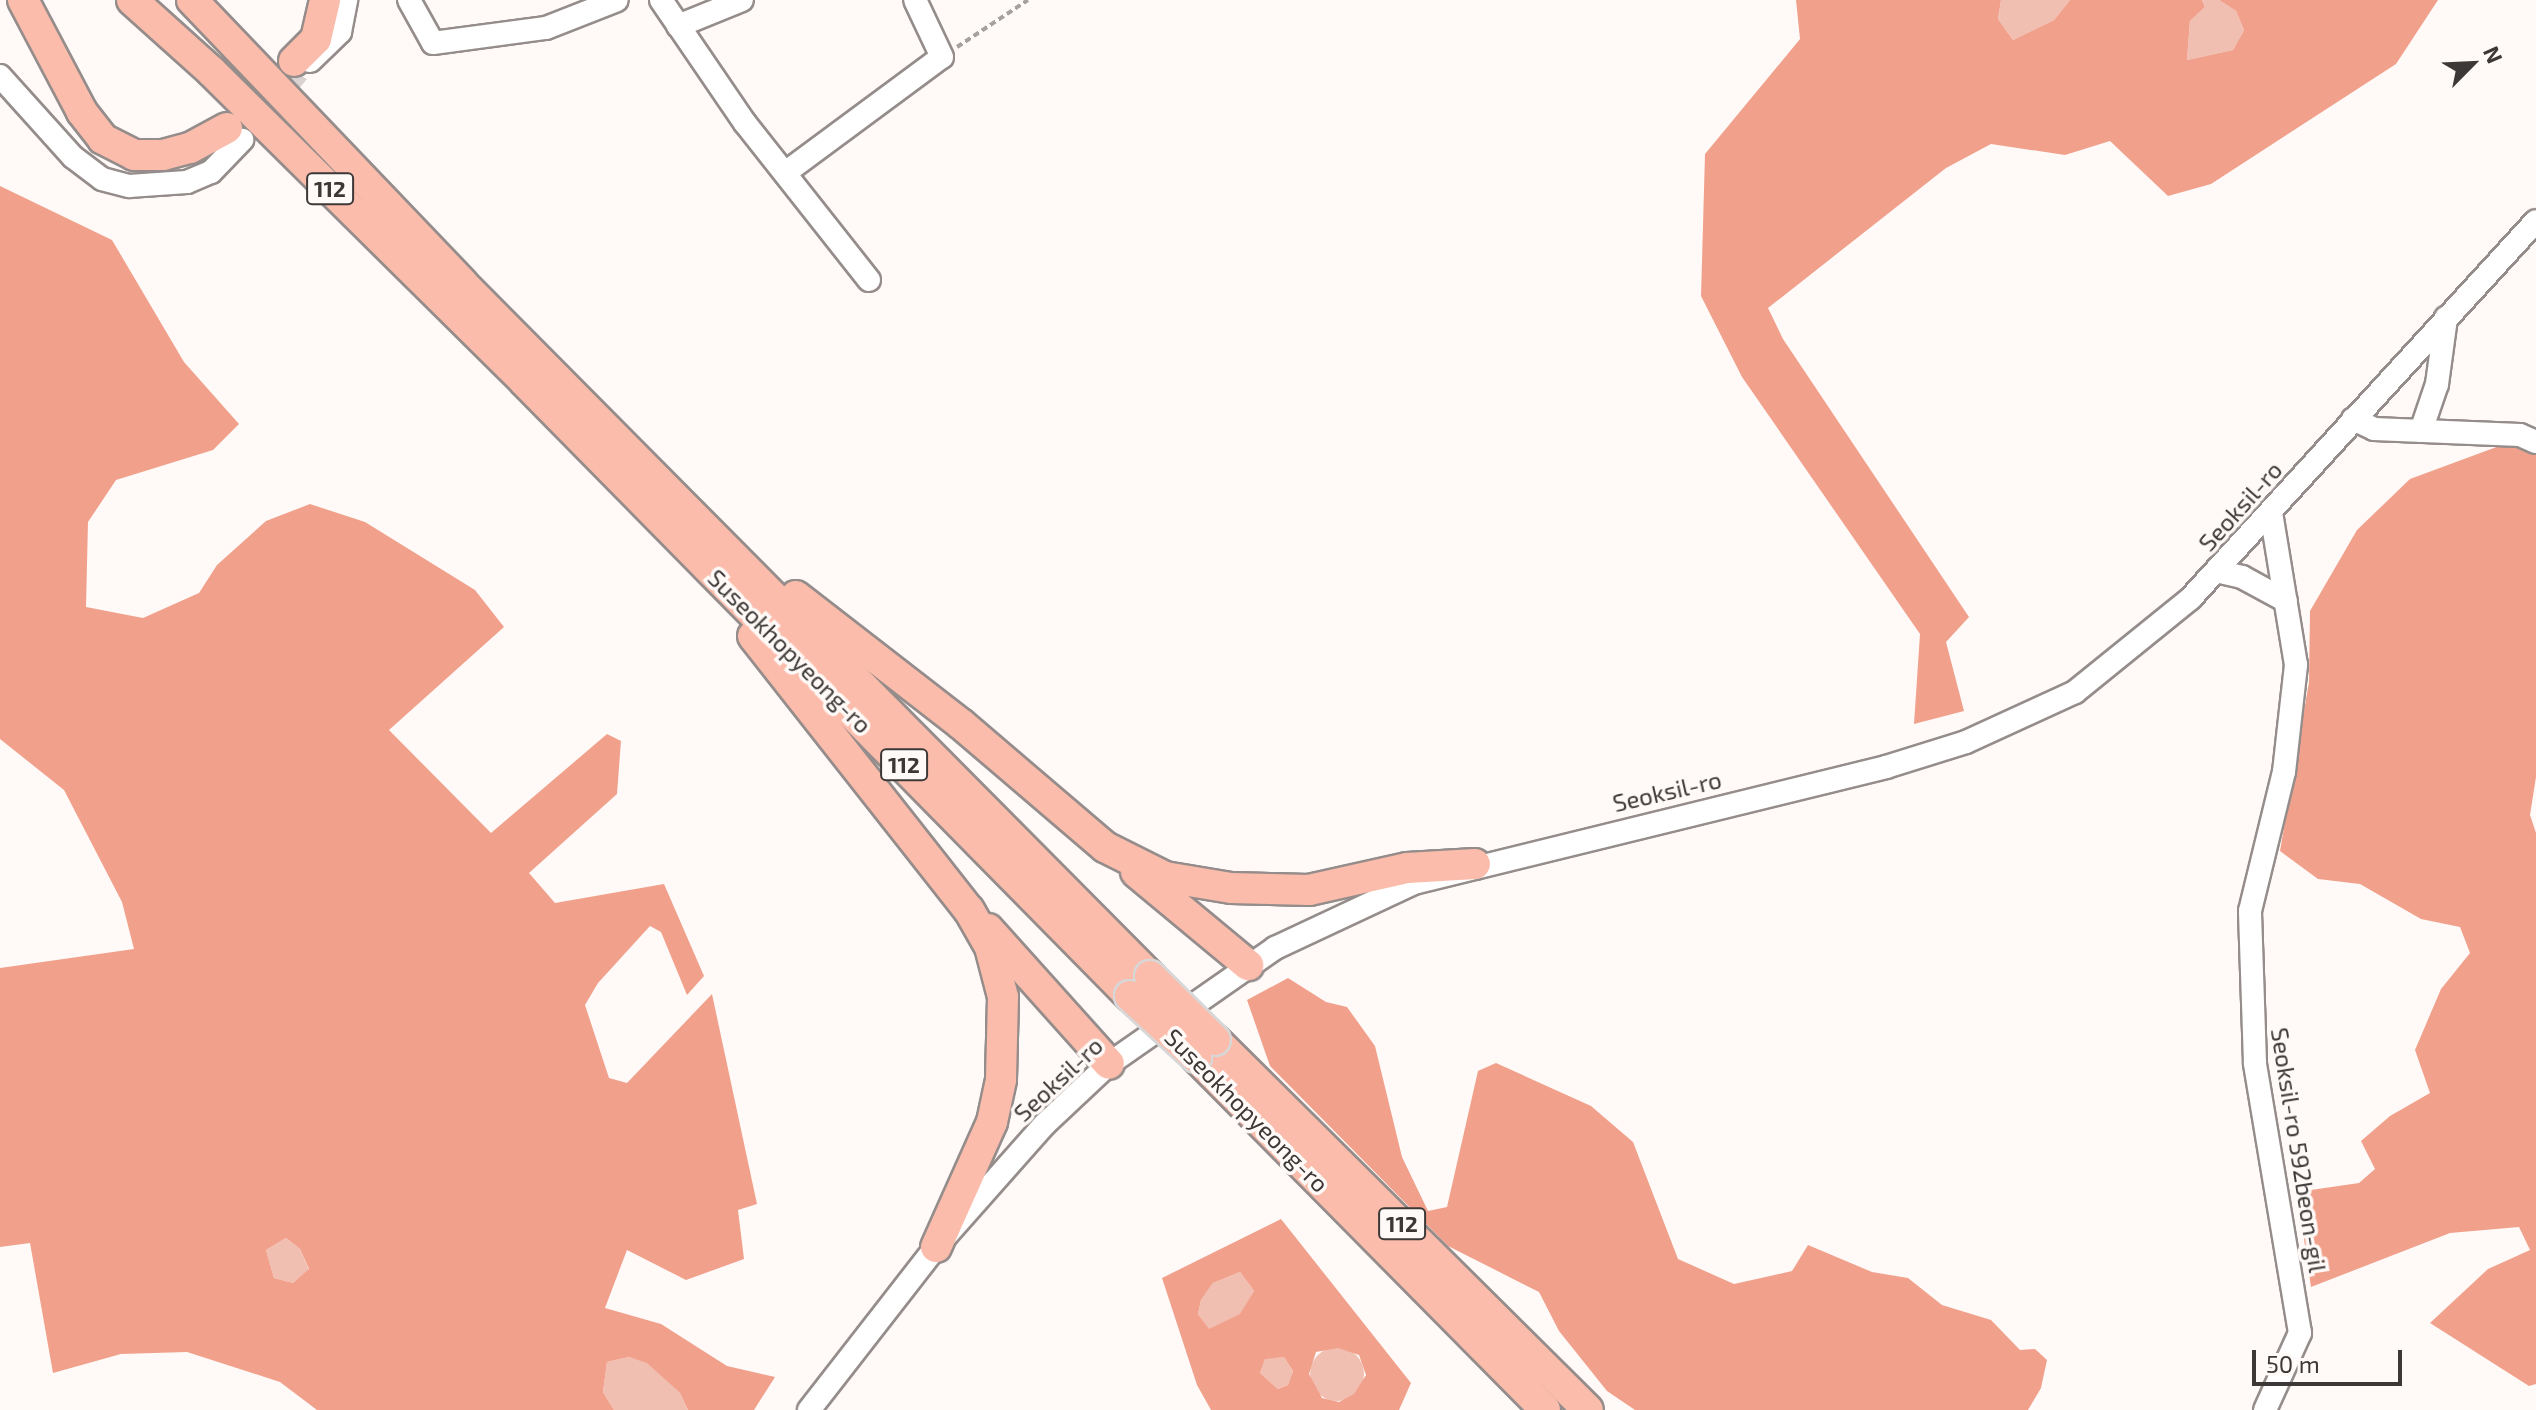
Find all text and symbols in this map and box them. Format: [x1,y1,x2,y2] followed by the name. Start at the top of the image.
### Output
[2432,24,2512,104] north arrow
[2479,42,2509,67] text: N
[306,171,354,207] road number: 112
[2192,455,2288,557] street label: Seoksil-ro
[702,563,878,739] street label: Suseokhopyeong-ro
[880,747,928,783] road number: 112
[1610,765,1724,817] street label: Seoksil-ro
[1159,1022,1335,1198] street label: Suseokhopyeong-ro
[2265,1025,2333,1275] street label: Seoksil-ro 592beon-gil
[1008,1031,1108,1127] street label: Seoksil-ro
[1378,1206,1426,1242] road number: 112
[2256,1334,2406,1384] scale bar
[2266,1349,2320,1378] text: 50 m

